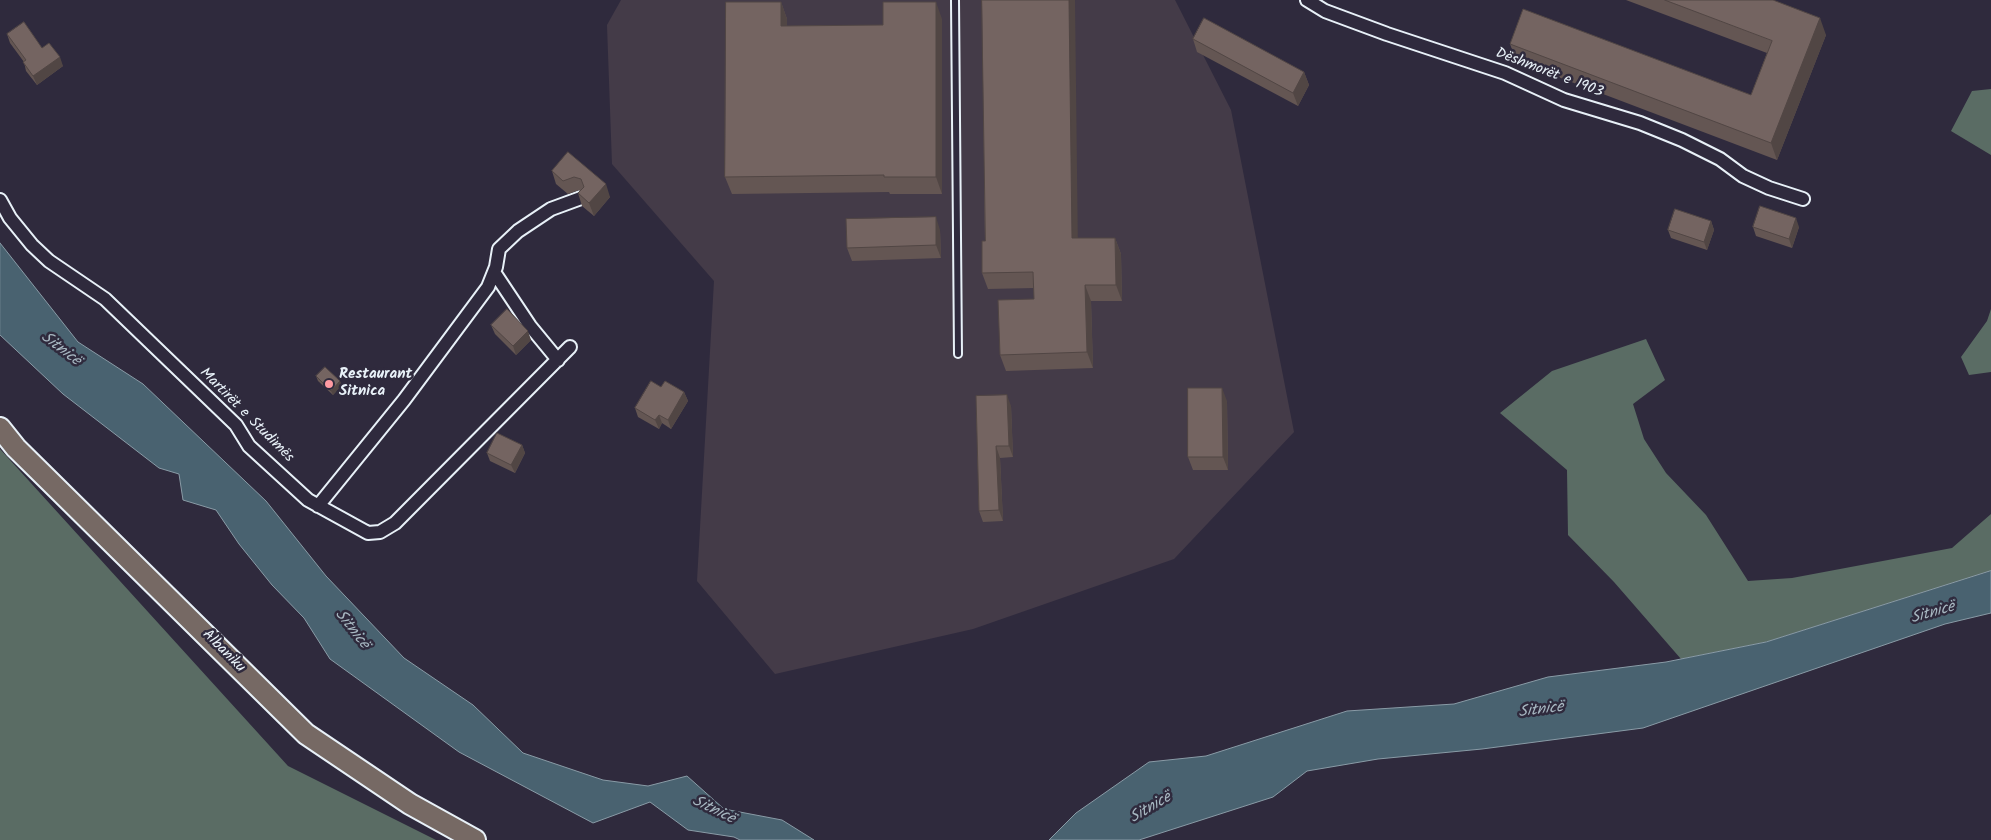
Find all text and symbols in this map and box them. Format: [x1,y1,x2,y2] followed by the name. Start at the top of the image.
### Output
[1493,45,1605,103] street label: Dëshmorët e 1903
[36,329,84,371] water label: Sitnicë
[195,365,297,467] street label: Martirët e Studimës
[339,366,412,401] place label: Restaurant Sitnica
[323,378,335,390] marker: Restaurant Sitnica
[1909,599,1957,629] water label: Sitnicë
[330,606,372,654] water label: Sitnicë
[198,627,248,677] street label: Albaniku
[1518,699,1564,723] water label: Sitnicë
[1127,789,1175,829] water label: Sitnicë
[689,793,737,829] water label: Sitnicë

